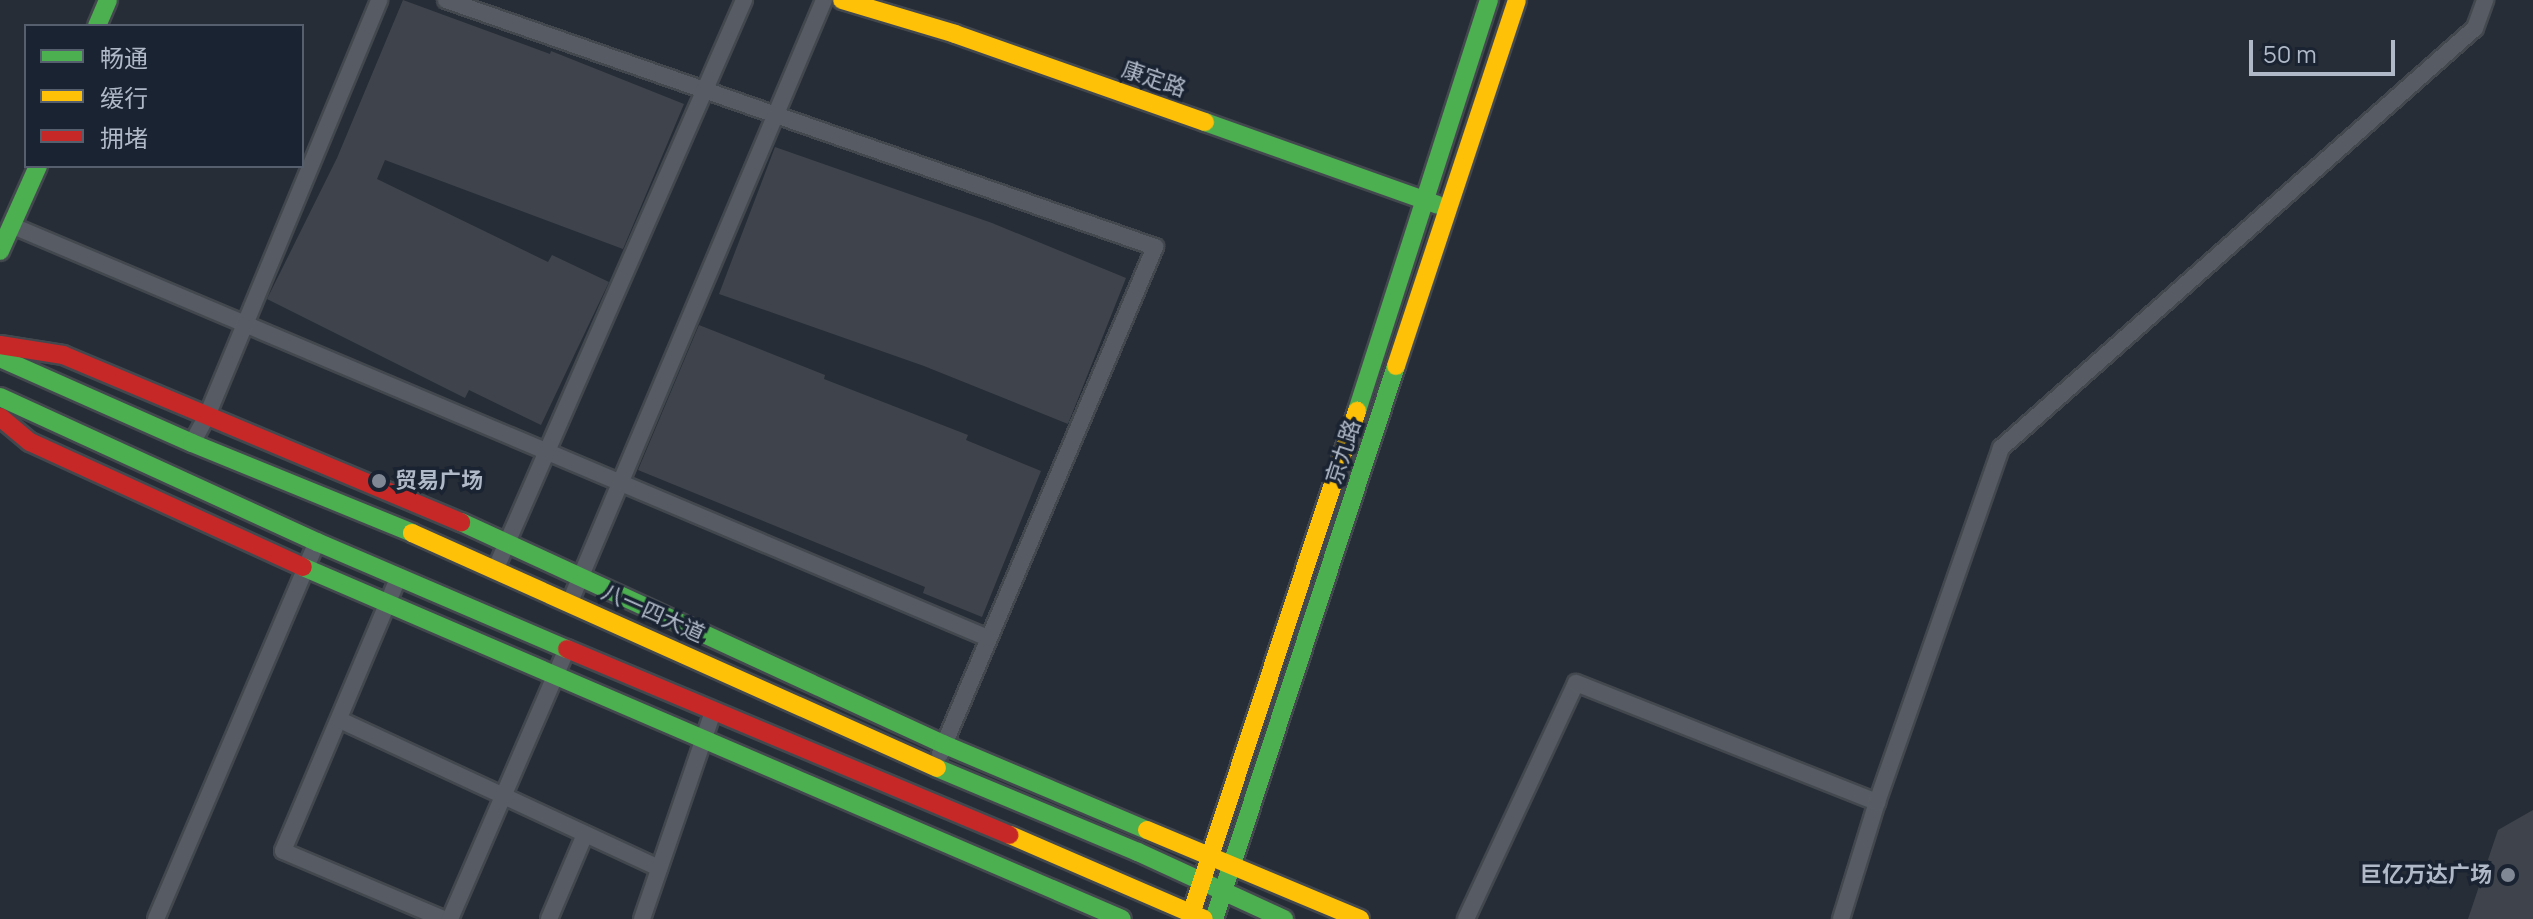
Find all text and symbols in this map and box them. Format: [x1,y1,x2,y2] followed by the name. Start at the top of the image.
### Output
[24,24,304,168] legend
[2253,24,2399,74] scale bar
[2263,37,2317,70] text: 50 m
[100,41,148,74] text: 畅通
[1119,56,1189,102] street label: 康定路
[100,81,148,114] text: 缓行
[100,121,148,154] text: 拥堵
[1320,417,1366,487] street label: 京九路
[395,468,483,494] place label: 贸易广场
[370,472,388,490] marker: 贸易广场
[597,579,709,647] street label: 八一四大道
[2360,862,2492,888] place label: 巨亿万达广场
[2499,866,2517,884] marker: 巨亿万达广场

